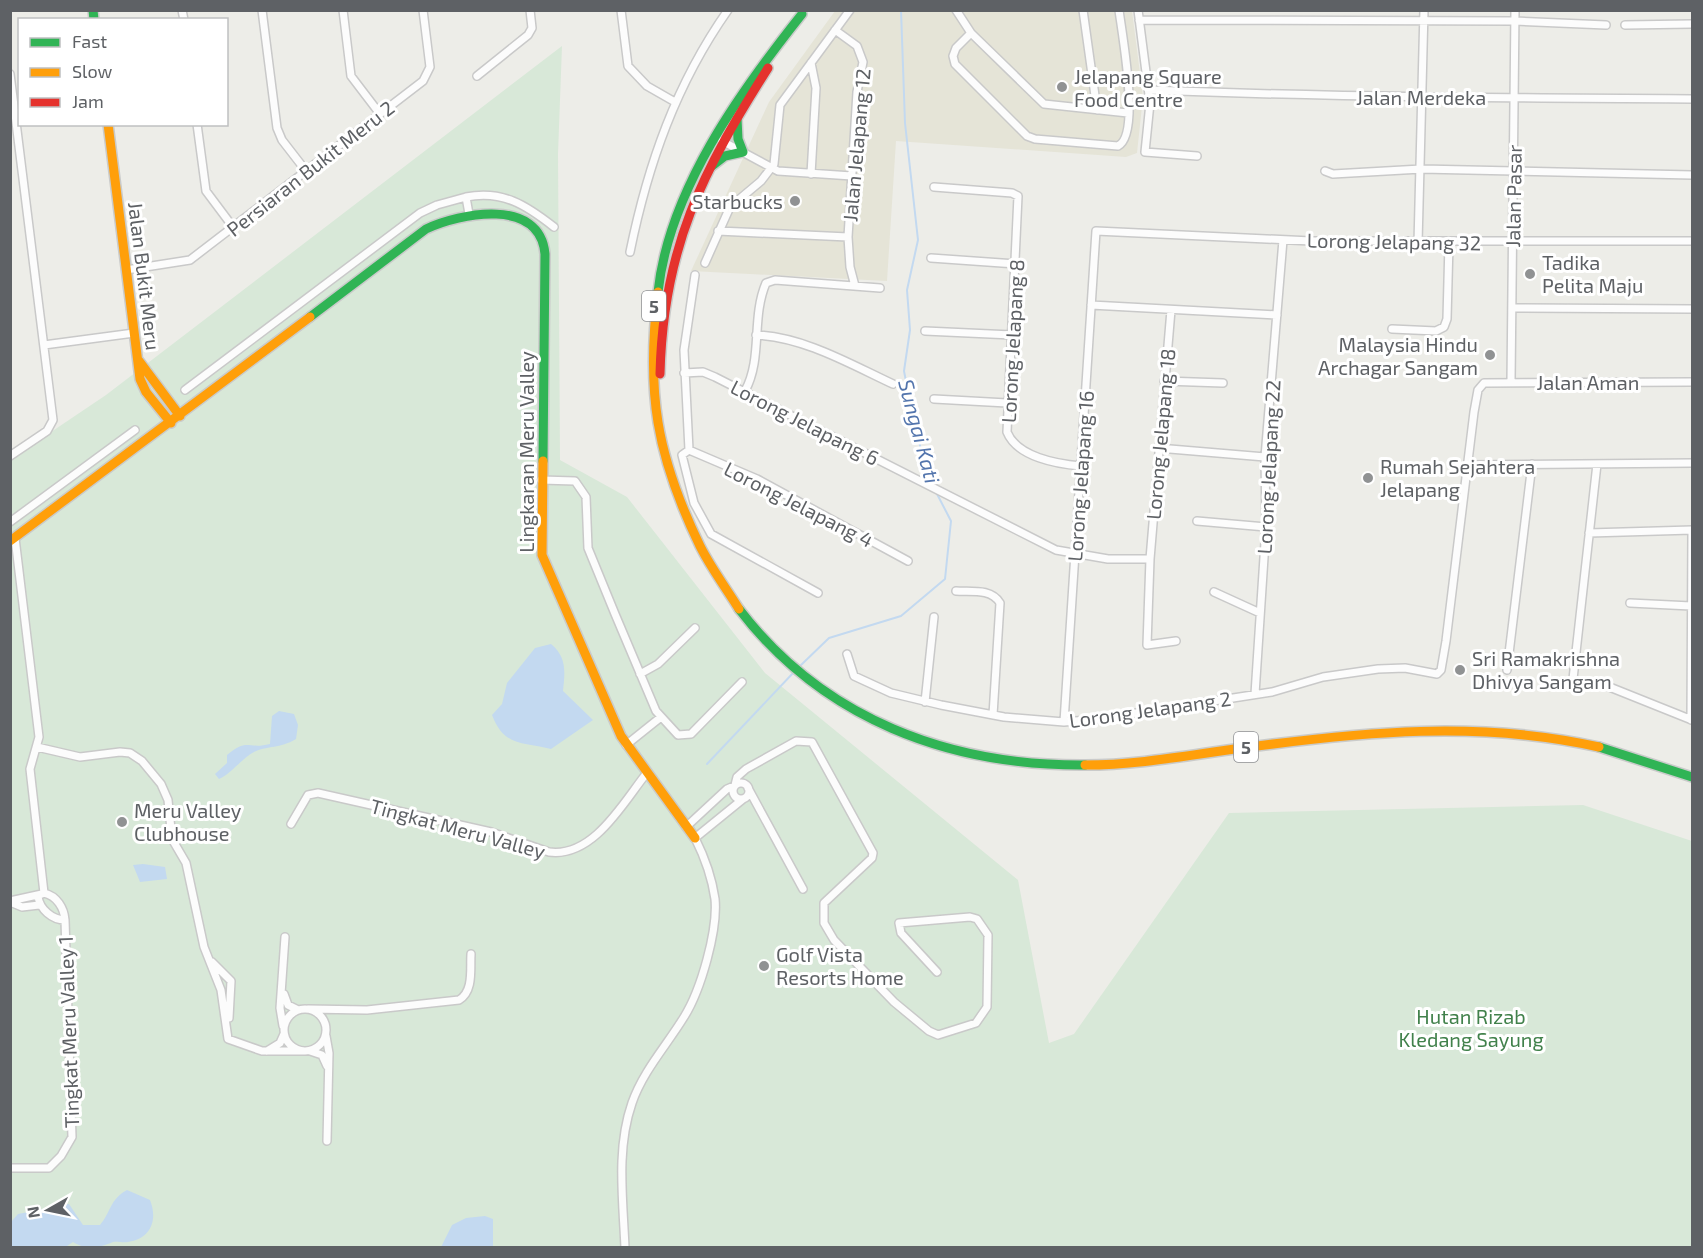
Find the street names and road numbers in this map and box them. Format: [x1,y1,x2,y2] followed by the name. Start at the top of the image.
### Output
[837,67,875,223] street label: Jalan Jelapang 12
[1356,85,1486,109] street label: Jalan Merdeka
[221,95,399,241] street label: Persiaran Bukit Meru 2
[1500,144,1526,248] street label: Jalan Pasar
[124,200,166,352] street label: Jalan Bukit Meru
[1307,227,1481,255] street label: Lorong Jelapang 32
[996,258,1028,424] street label: Lorong Jelapang 8
[642,291,666,321] road number: 5
[1141,347,1179,521] street label: Lorong Jelapang 18
[514,351,538,553] street label: Lingkaran Meru Valley
[1537,370,1639,394] street label: Jalan Aman
[727,374,883,470] street label: Lorong Jelapang 6
[1251,379,1285,555] street label: Lorong Jelapang 22
[1062,390,1098,562] street label: Lorong Jelapang 16
[720,456,878,552] street label: Lorong Jelapang 4
[1068,686,1232,732] street label: Lorong Jelapang 2
[1234,732,1258,762] road number: 5
[368,793,548,863] street label: Tingkat Meru Valley
[53,936,83,1128] street label: Tingkat Meru Valley 1

